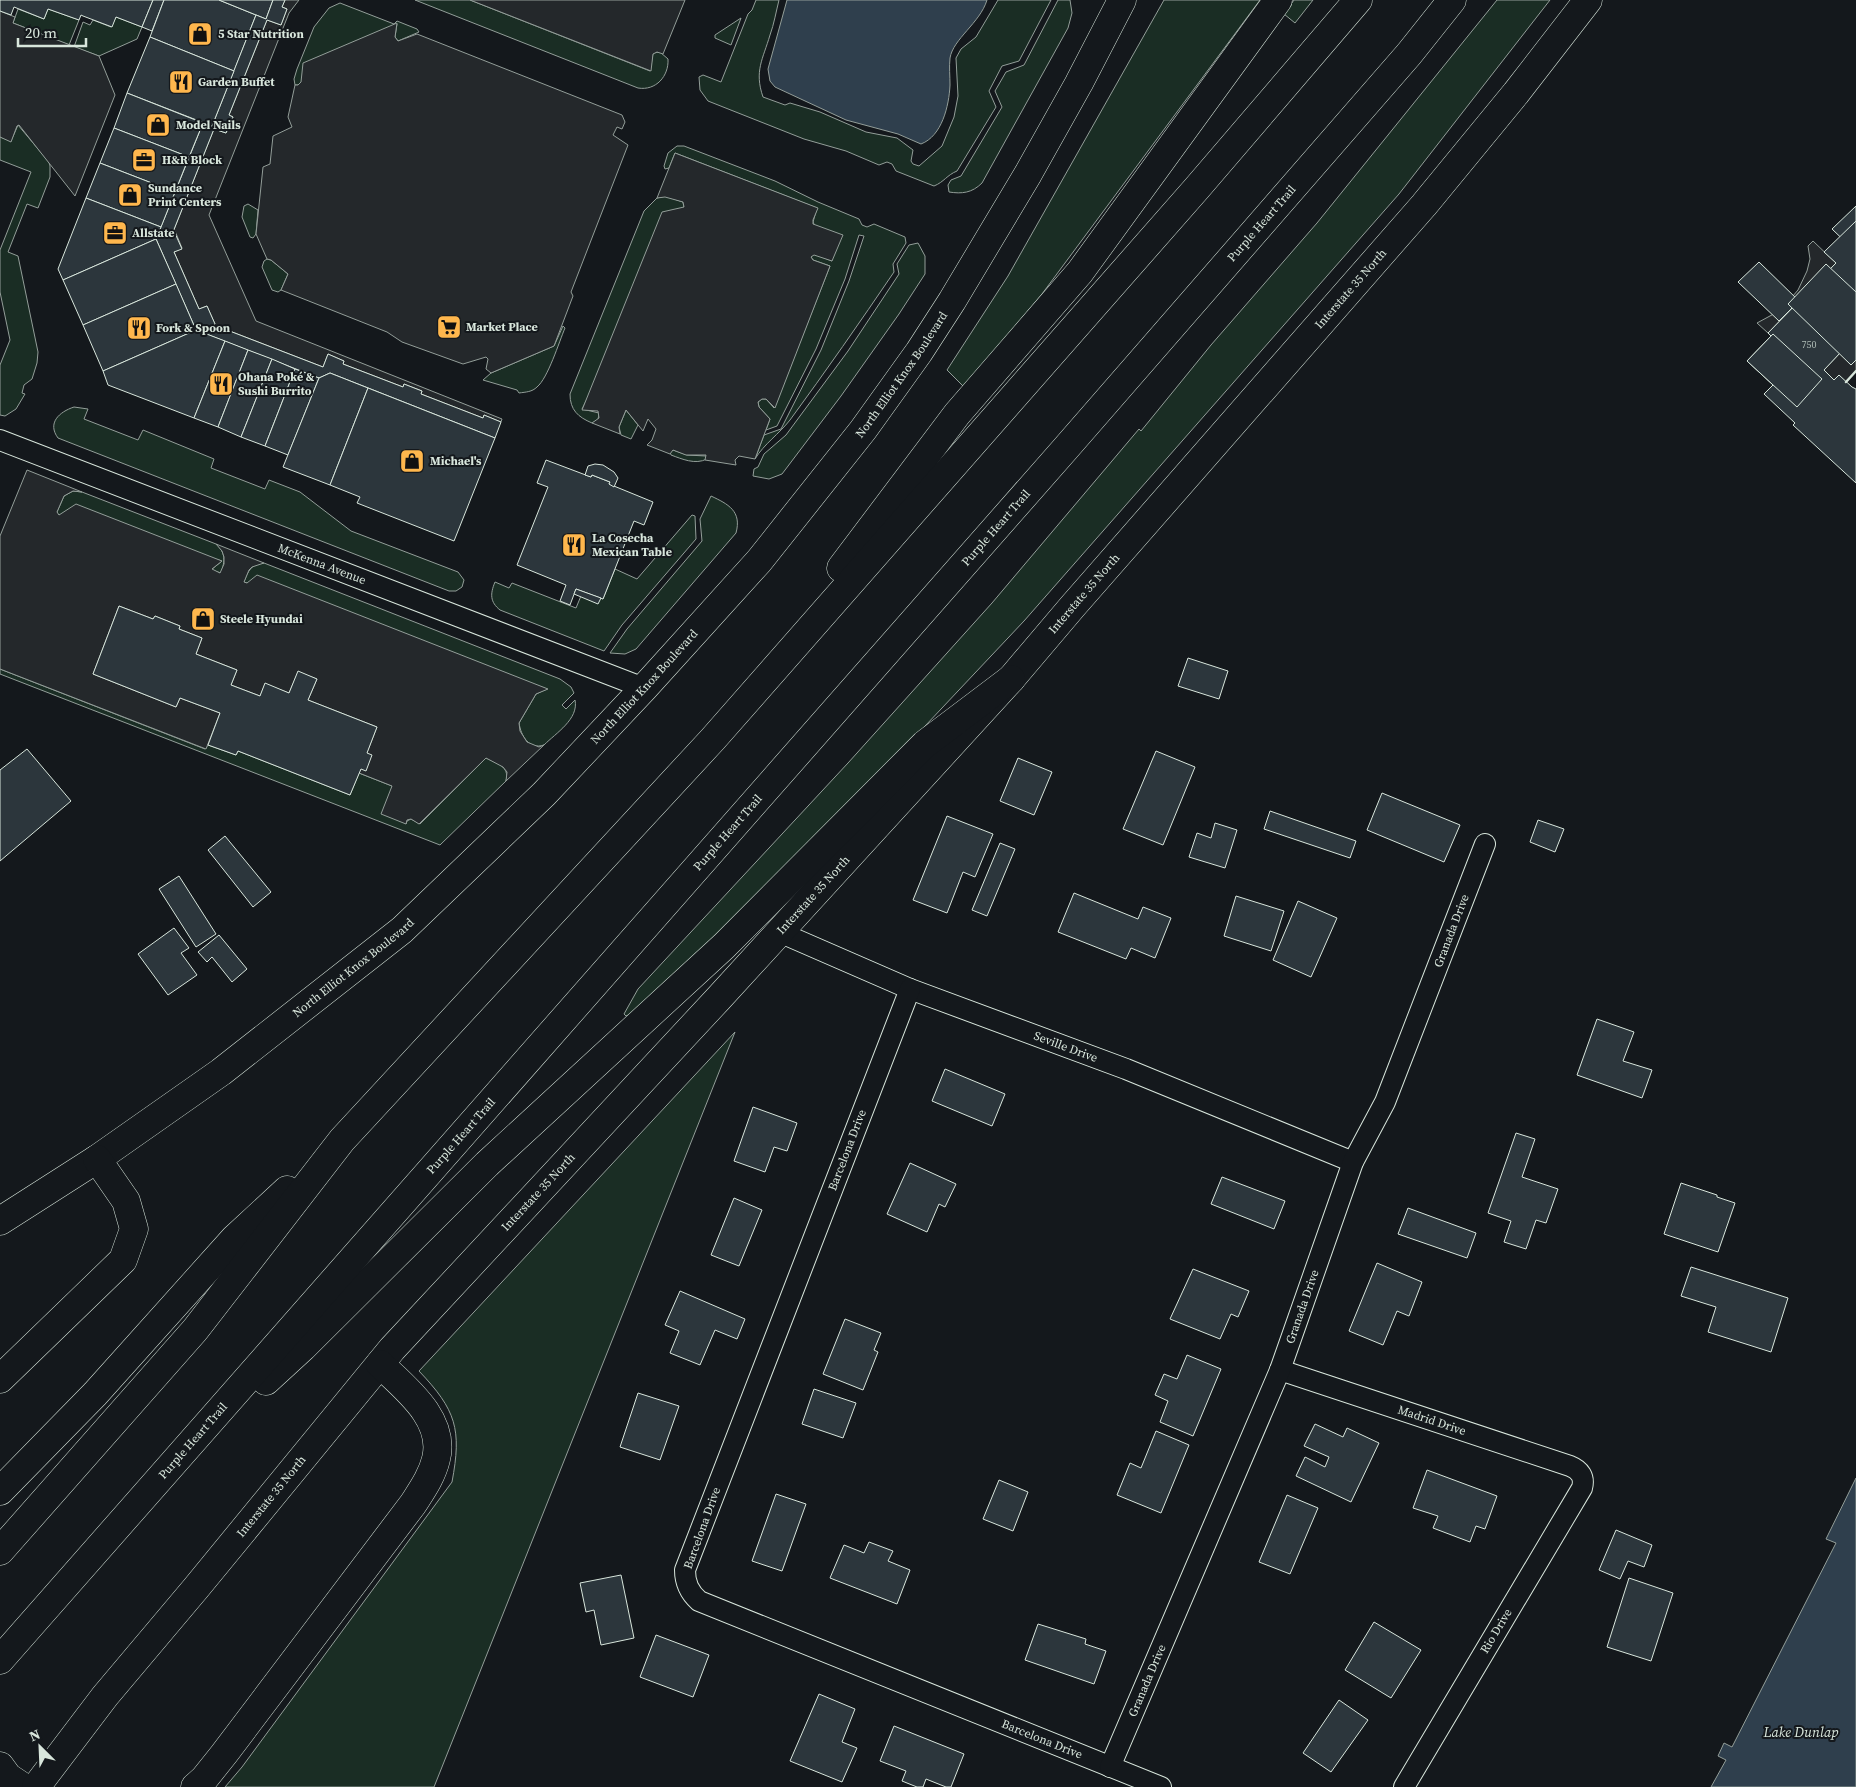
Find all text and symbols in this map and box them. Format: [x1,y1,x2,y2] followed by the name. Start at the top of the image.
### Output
[18,15,85,47] scale bar
[187,21,213,47] shop icon: 5 Star Nutrition
[25,22,57,43] text: 20 m
[218,26,304,42] place label: 5 Star Nutrition
[168,69,194,95] restaurant icon: Garden Buffet
[198,74,275,90] place label: Garden Buffet
[145,112,171,138] shop icon: Model Nails
[176,117,241,133] place label: Model Nails
[131,147,157,173] office icon: H&R Block
[162,152,223,168] place label: H&R Block
[148,180,222,210] place label: Sundance Print Centers
[1224,181,1300,265] street label: Purple Heart Trail
[117,182,143,208] shop icon: Sundance Print Centers
[102,220,128,246] office icon: Allstate
[132,225,175,241] place label: Allstate
[1311,245,1390,332] street label: Interstate 35 North
[852,308,951,441] street label: North Elliot Knox Boulevard
[436,314,462,340] supermarket icon: Market Place
[126,315,152,341] restaurant icon: Fork & Spoon
[466,319,538,335] place label: Market Place
[156,320,231,336] place label: Fork & Spoon
[1802,338,1817,351] house number: 750
[238,369,315,399] place label: Ohana Poké & Sushi Burrito
[208,371,234,397] restaurant icon: Ohana Poké & Sushi Burrito
[399,448,425,474] shop icon: Michael's
[430,453,482,469] place label: Michael's
[958,486,1034,569] street label: Purple Heart Trail
[592,530,672,560] place label: La Cosecha Mexican Table
[561,532,587,558] restaurant icon: La Cosecha Mexican Table
[276,540,368,588] street label: McKenna Avenue
[1045,550,1123,637] street label: Interstate 35 North
[190,606,216,632] shop icon: Steele Hyundai
[220,611,303,627] place label: Steele Hyundai
[587,626,701,748] street label: North Elliot Knox Boulevard
[690,791,766,874] street label: Purple Heart Trail
[773,852,853,938] street label: Interstate 35 North
[1430,892,1473,970] street label: Granada Drive
[289,915,418,1021] street label: North Elliot Knox Boulevard
[1032,1028,1100,1066] street label: Seville Drive
[423,1094,499,1177] street label: Purple Heart Trail
[824,1107,870,1193] street label: Barcelona Drive
[498,1150,579,1235] street label: Interstate 35 North
[1282,1268,1323,1346] street label: Granada Drive
[155,1399,231,1482] street label: Purple Heart Trail
[1396,1402,1468,1439] street label: Madrid Drive
[233,1452,309,1541] street label: Interstate 35 North
[680,1485,724,1571] street label: Barcelona Drive
[1476,1606,1516,1656] street label: Rio Drive
[1124,1642,1170,1719] street label: Granada Drive
[999,1716,1085,1763] street label: Barcelona Drive
[15,1722,65,1772] north arrow
[1763,1722,1838,1742] water label: Lake Dunlap
[26,1724,43,1746] text: N

